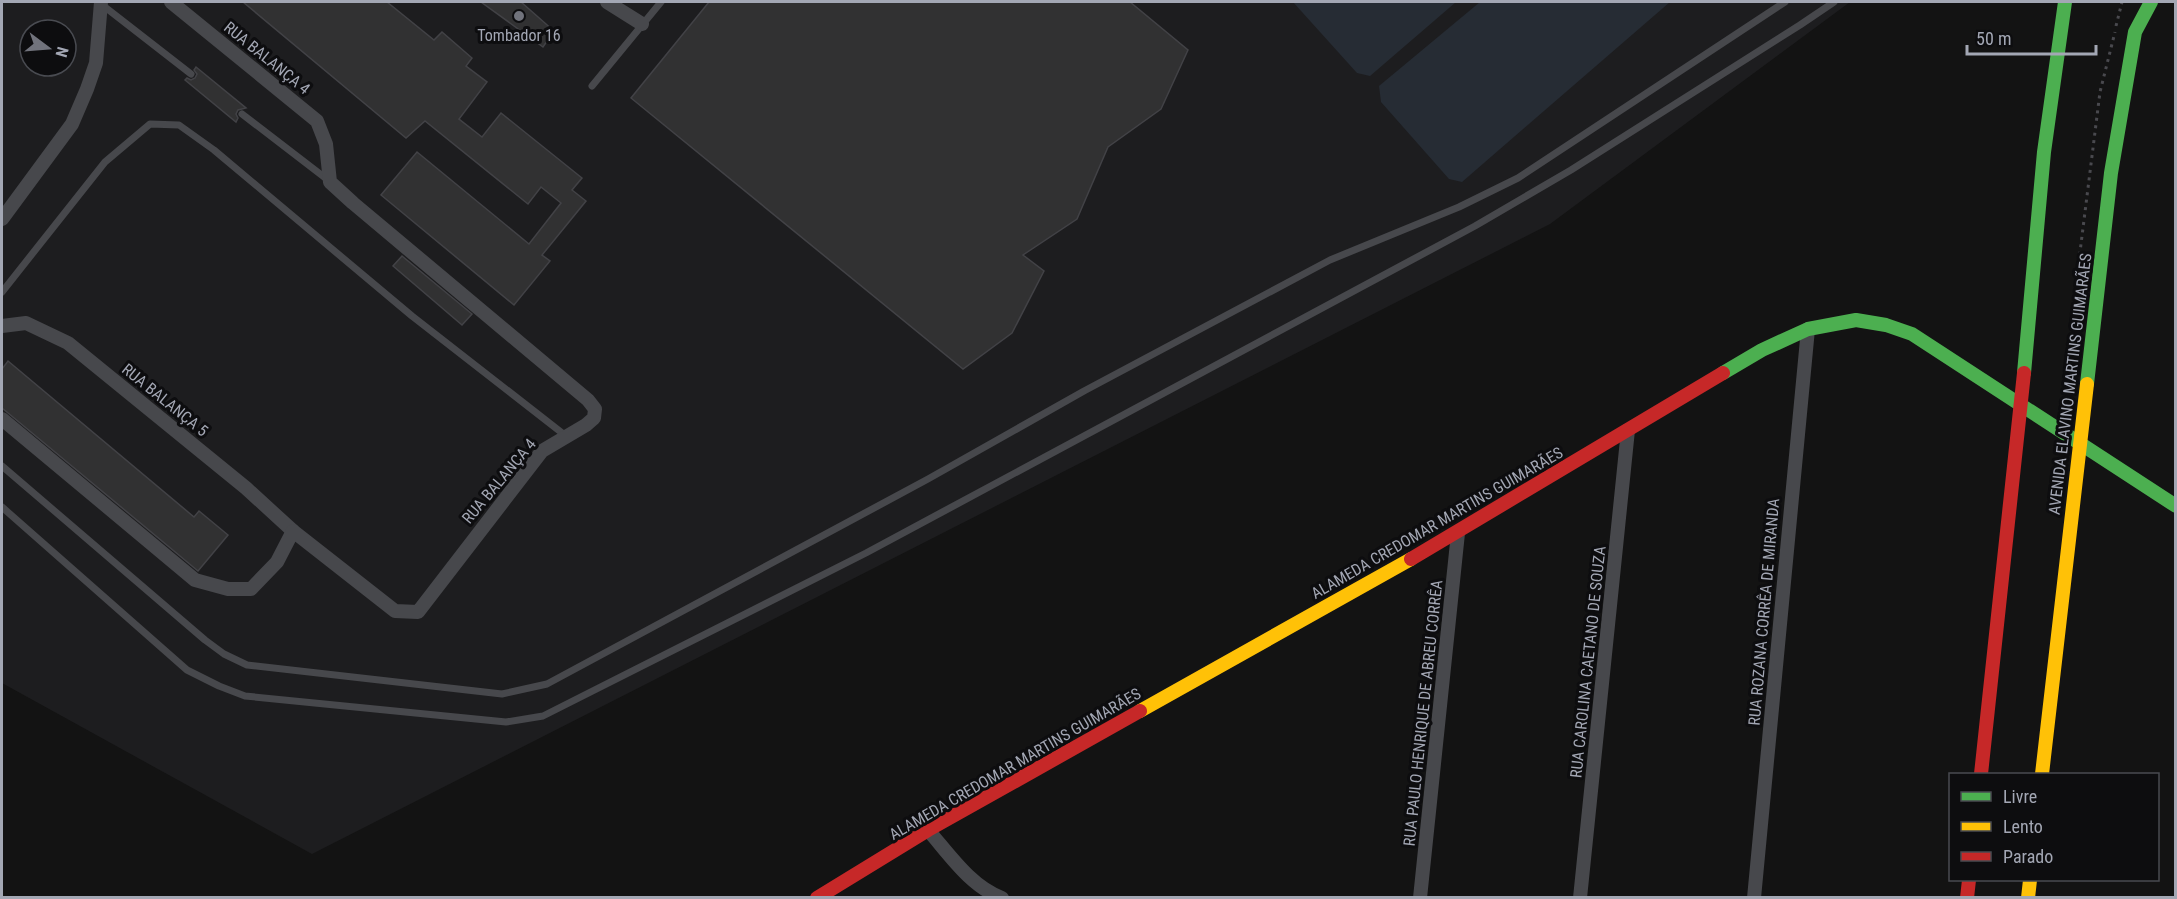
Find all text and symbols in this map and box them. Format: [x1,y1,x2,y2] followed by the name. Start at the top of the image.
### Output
[512,9,526,23] marker: Tombador 16
[18,18,78,78] north arrow
[220,18,314,98] street label: RUA BALANÇA 4
[1967,18,2096,56] scale bar
[477,26,561,45] place label: Tombador 16
[1976,28,2011,49] text: 50 m
[51,45,72,59] text: N
[2044,252,2095,516] street label: AVENIDA ELAVINO MARTINS GUIMARÃES
[118,360,212,440] street label: RUA BALANÇA 5
[458,435,540,527] street label: RUA BALANÇA 4
[1307,442,1566,603] street label: ALAMEDA CREDOMAR MARTINS GUIMARÃES
[1745,498,1783,726] street label: RUA ROZANA CORRÊA DE MIRANDA
[1566,545,1610,779] street label: RUA CAROLINA CAETANO DE SOUZA
[1400,579,1446,847] street label: RUA PAULO HENRIQUE DE ABREU CORRÊA
[885,683,1144,844] street label: ALAMEDA CREDOMAR MARTINS GUIMARÃES
[1949,773,2159,881] legend
[2003,786,2037,807] text: Livre
[2003,816,2043,837] text: Lento
[2003,846,2053,867] text: Parado

